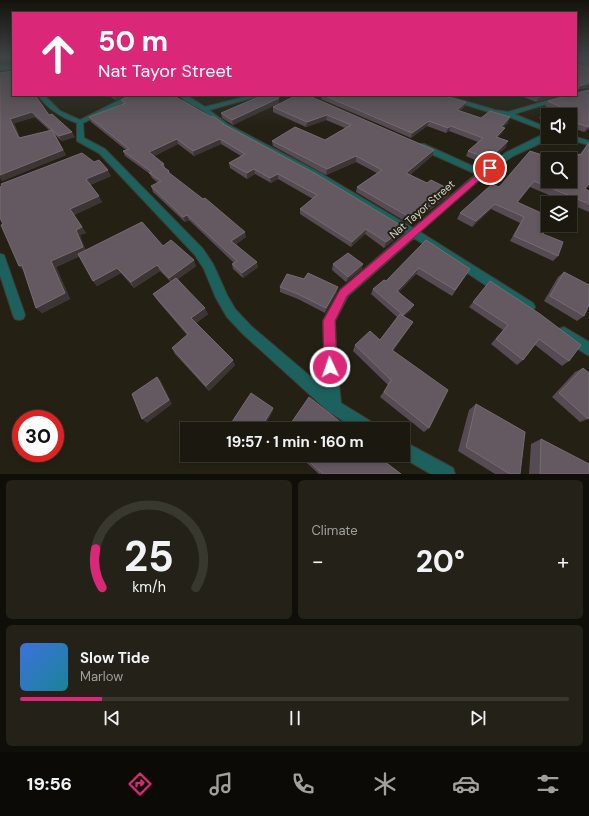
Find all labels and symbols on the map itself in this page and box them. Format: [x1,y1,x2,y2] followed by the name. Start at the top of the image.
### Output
[473,151,507,185] pin
[386,177,458,241] street label: Nat Tayor Street
[309,346,351,388] position arrow
[12,410,64,462] speed limit sign: 30

